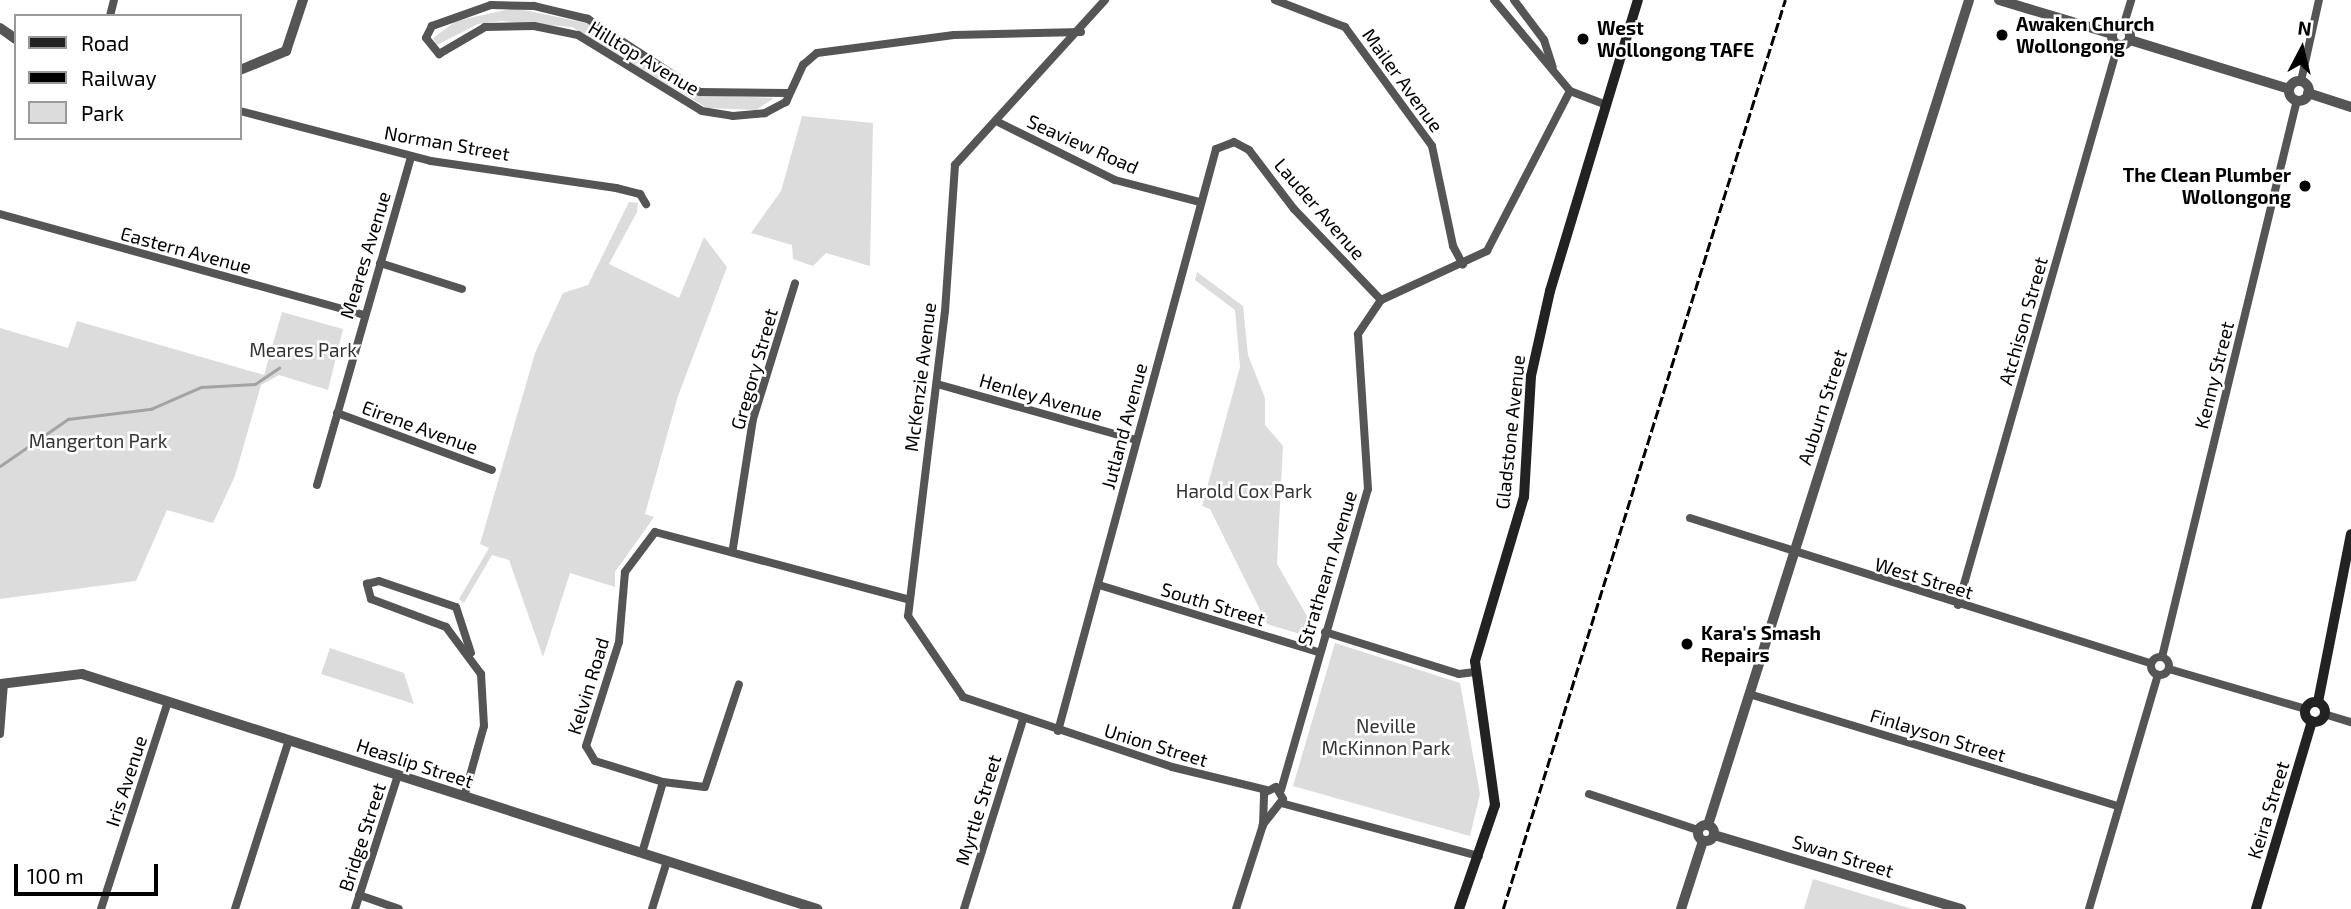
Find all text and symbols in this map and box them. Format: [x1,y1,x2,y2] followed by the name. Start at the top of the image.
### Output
[2016,13,2154,57] place label: Awaken Church Wollongong
[14,14,242,140] legend
[2267,14,2337,84] north arrow
[2296,15,2313,40] text: N
[584,16,704,100] street label: Hilltop Avenue
[1597,17,1755,61] place label: West Wollongong TAFE
[1358,23,1448,137] street label: Mailer Avenue
[1994,27,2010,43] marker: Awaken Church Wollongong
[81,30,129,55] text: Road
[1575,31,1591,47] marker: West Wollongong TAFE
[81,65,157,90] text: Railway
[81,100,124,125] text: Park
[1024,109,1142,179] street label: Seaview Road
[383,121,511,165] street label: Norman Street
[1270,153,1370,265] street label: Lauder Avenue
[2123,164,2291,208] place label: The Clean Plumber Wollongong
[2297,178,2313,194] marker: The Clean Plumber Wollongong
[335,188,395,322] street label: Meares Avenue
[118,222,254,278] street label: Eastern Avenue
[1994,254,2052,388] street label: Atchison Street
[900,301,940,453] street label: McKenzie Avenue
[726,306,782,432] street label: Gregory Street
[2190,319,2238,431] street label: Kenny Street
[249,339,357,361] park label: Meares Park
[1793,346,1851,468] street label: Auburn Street
[1491,353,1529,511] street label: Gladstone Avenue
[1096,360,1152,492] street label: Jutland Avenue
[976,368,1106,426] street label: Henley Avenue
[359,395,481,459] street label: Eirene Avenue
[29,430,167,452] park label: Mangerton Park
[1176,480,1312,502] park label: Harold Cox Park
[1293,488,1361,648] street label: Strathearn Avenue
[1872,552,1976,604] street label: West Street
[1158,577,1268,631] street label: South Street
[1701,622,1821,666] place label: Kara's Smash Repairs
[562,635,614,737] street label: Kelvin Road
[1679,636,1695,652] marker: Kara's Smash Repairs
[1867,704,2009,766] street label: Finlayson Street
[1322,715,1450,759] park label: Neville McKinnon Park
[1101,718,1211,772] street label: Union Street
[101,732,151,830] street label: Iris Avenue
[354,733,476,793] street label: Heaslip Street
[950,752,1006,868] street label: Myrtle Street
[2242,758,2294,862] street label: Keira Street
[334,780,390,894] street label: Bridge Street
[1790,830,1896,882] street label: Swan Street
[18,850,161,894] scale bar
[27,863,84,888] text: 100 m

